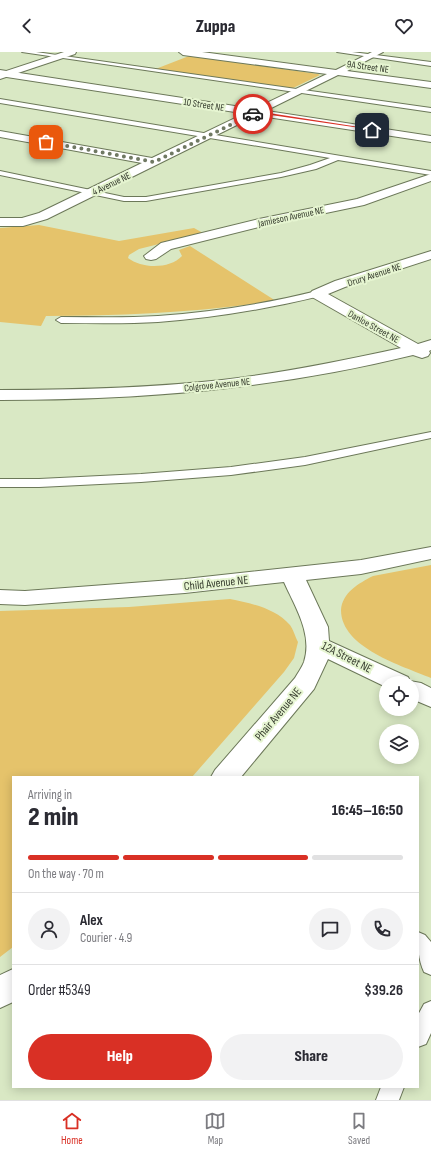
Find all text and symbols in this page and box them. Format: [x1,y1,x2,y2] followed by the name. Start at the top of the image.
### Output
[16,15,38,37] icon: back
[393,15,415,37] icon: heart
[196,16,235,37] text: Zuppa
[346,58,390,76] street label: 9A Street NE
[233,94,273,134] courier
[182,96,225,114] street label: 10 Street NE
[242,103,264,125] icon: car
[355,113,389,147] pin
[361,119,383,141] icon: home
[29,125,63,159] pin
[35,131,57,153] icon: bag
[90,170,133,198] street label: 4 Avenue NE
[256,204,325,230] street label: Jamieson Avenue NE
[346,261,403,289] street label: Drury Avenue NE
[346,308,401,346] street label: Danloe Street NE
[184,376,251,394] street label: Colgrove Avenue NE
[183,573,249,594] street label: Child Avenue NE
[319,638,375,677] street label: 12A Street NE
[379,676,419,764] map controls
[379,676,419,716] button: locate
[252,685,305,744] street label: Phair Avenue NE
[379,724,419,764] button: layers
[28,787,72,803] text: Arriving in
[332,801,403,820] text: 16:45–16:50
[28,802,78,833] text: 2 min
[28,866,104,882] text: On the way · 70 m
[28,908,70,950] button: person
[309,908,351,950] button: chat
[361,908,403,950] button: phone
[80,911,103,930] text: Alex
[80,930,132,946] text: Courier · 4.9
[28,981,91,1000] text: Order #5349
[364,981,403,1000] text: $39.26
[28,1034,212,1080] button: Help
[220,1034,403,1080] button: Share
[61,1110,83,1147] tab: Home
[204,1110,226,1147] tab: Map
[348,1110,370,1147] tab: Saved

